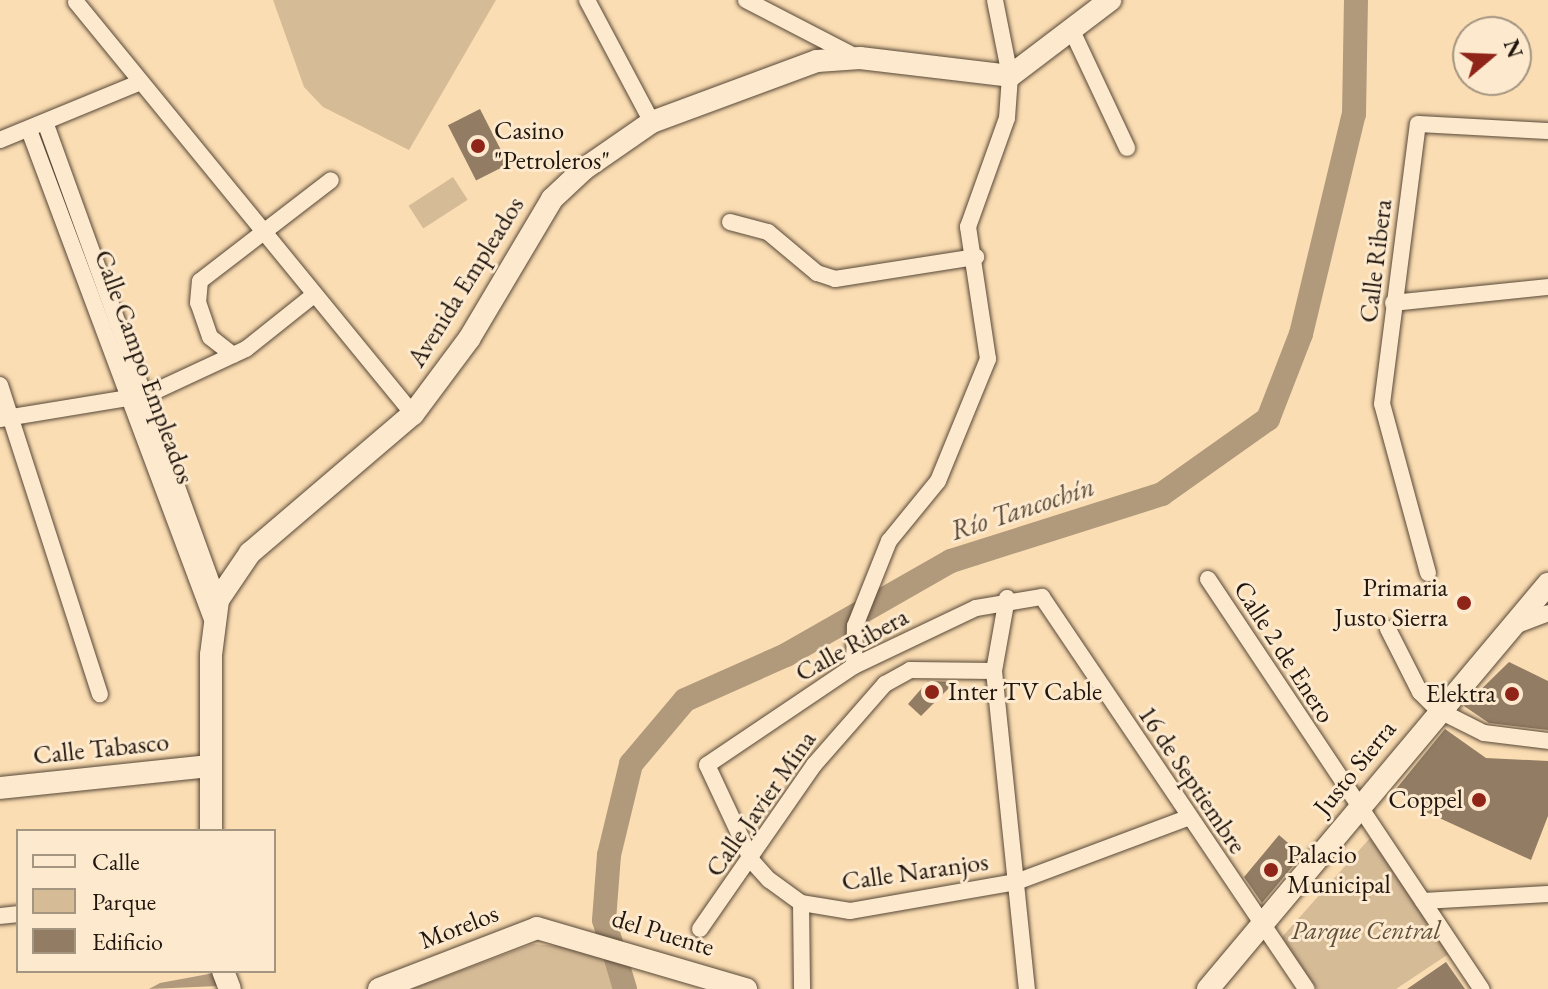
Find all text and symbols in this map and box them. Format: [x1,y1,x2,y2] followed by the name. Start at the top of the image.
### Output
[1452,16,1532,96] north arrow
[1497,36,1530,62] text: N
[494,115,610,176] place label: Casino "Petroleros"
[469,137,487,155] marker: Casino "Petroleros"
[401,191,531,373] street label: Avenida Empleados
[1353,197,1399,325] street label: Calle Ribera
[87,246,201,488] street label: Calle Campo Empleados
[946,469,1098,547] water label: Río Tancochín
[1334,572,1448,634] place label: Primaria Justo Sierra
[1227,575,1341,729] street label: Calle 2 de Enero
[1455,594,1473,612] marker: Primaria Justo Sierra
[790,601,914,689] street label: Calle Ribera
[948,676,1102,708] place label: Inter TV Cable
[1426,678,1496,710] place label: Elektra
[923,683,941,701] marker: Inter TV Cable
[1503,685,1521,703] marker: Elektra
[1131,700,1253,860] street label: 16 de Septiembre
[1307,714,1403,822] street label: Justo Sierra
[699,725,823,883] street label: Calle Javier Mina
[32,726,170,772] street label: Calle Tabasco
[1388,784,1463,816] place label: Coppel
[1470,791,1488,809] marker: Coppel
[16,829,276,973] legend
[1287,839,1391,900] place label: Palacio Municipal
[92,846,140,877] text: Calle
[840,846,990,898] street label: Calle Naranjos
[1262,861,1280,879] marker: Palacio Municipal
[92,886,156,917] text: Parque
[415,898,503,956] street label: Morelos
[608,903,718,963] street label: del Puente
[1291,915,1441,947] park label: Parque Central
[92,926,163,957] text: Edificio

